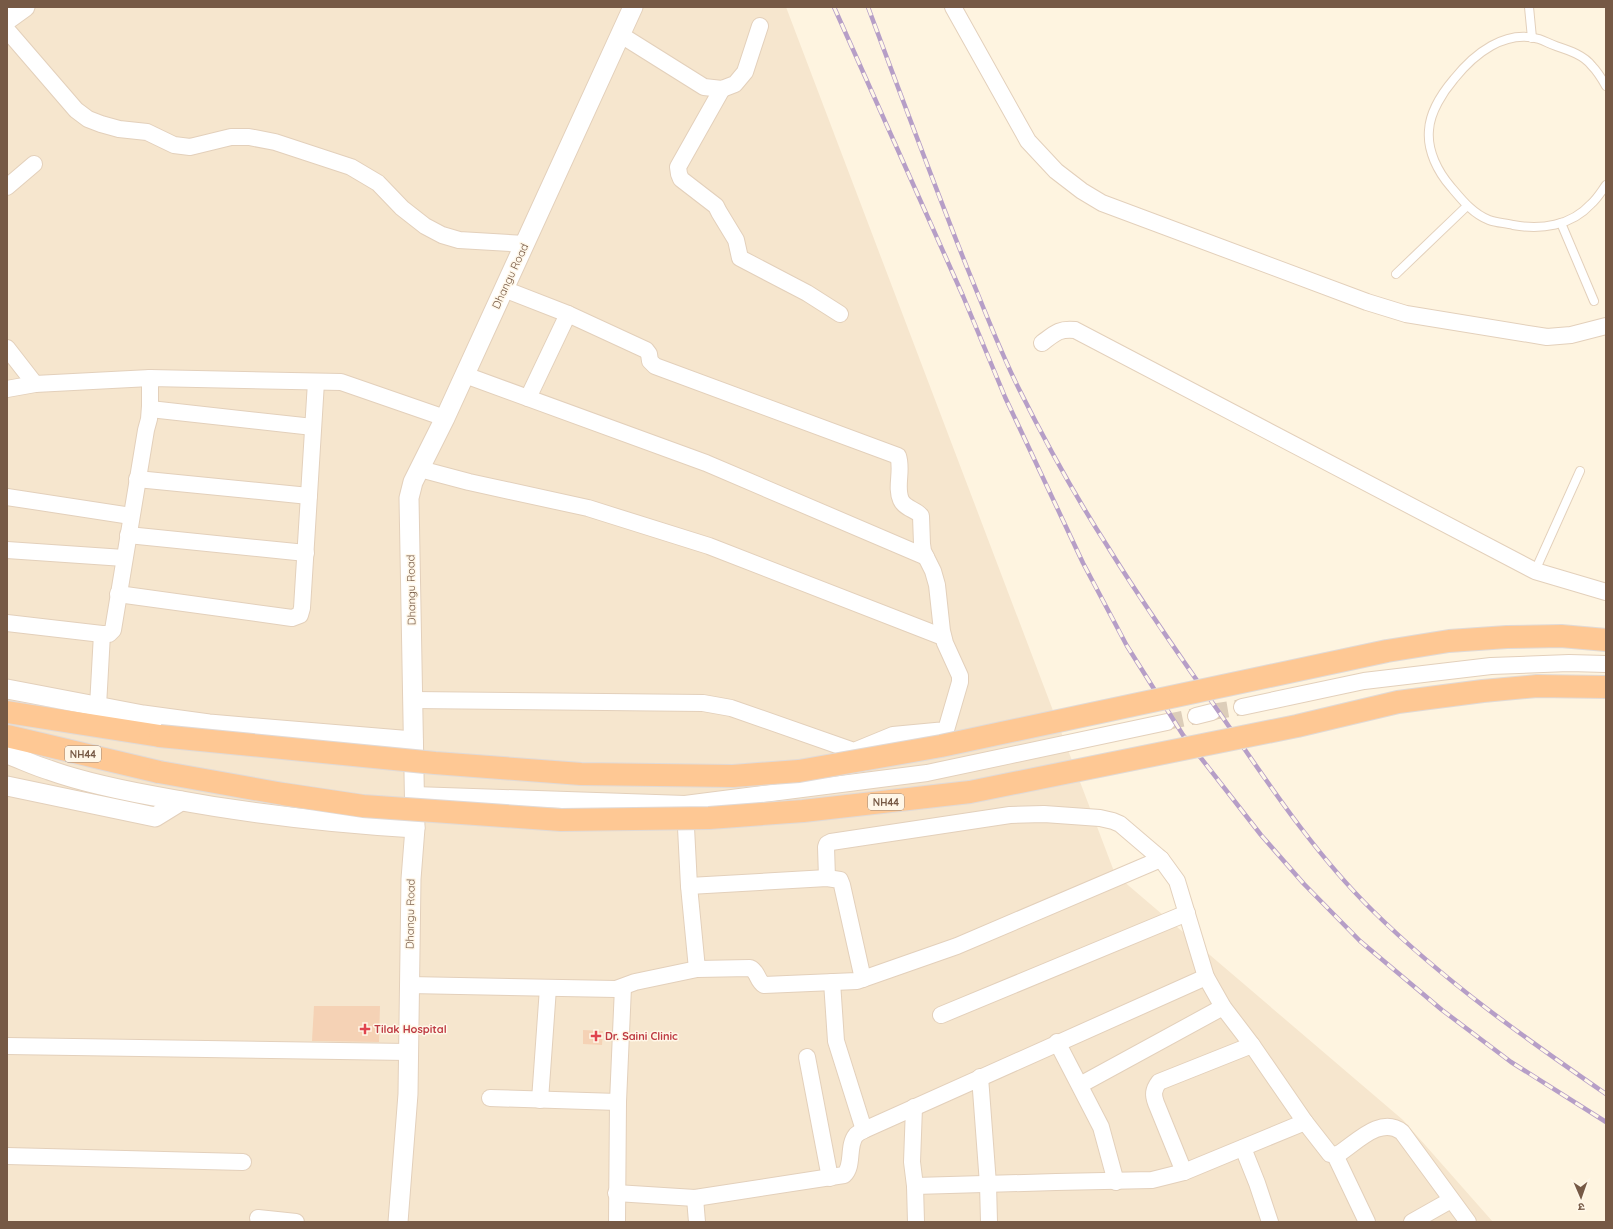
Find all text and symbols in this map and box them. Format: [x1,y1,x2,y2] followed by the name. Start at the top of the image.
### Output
[489,241,531,311] street label: Dhangu Road
[403,555,419,625] street label: Dhangu Road
[65,746,101,762] road number: NH44
[868,794,904,810] road number: NH44
[402,879,418,949] street label: Dhangu Road
[374,1022,447,1036] place label: Tilak Hospital
[359,1023,371,1035] marker: Tilak Hospital
[605,1029,678,1043] place label: Dr. Saini Clinic
[590,1030,602,1042] marker: Dr. Saini Clinic
[1561,1177,1601,1217] north arrow
[1577,1200,1585,1214] text: उ

